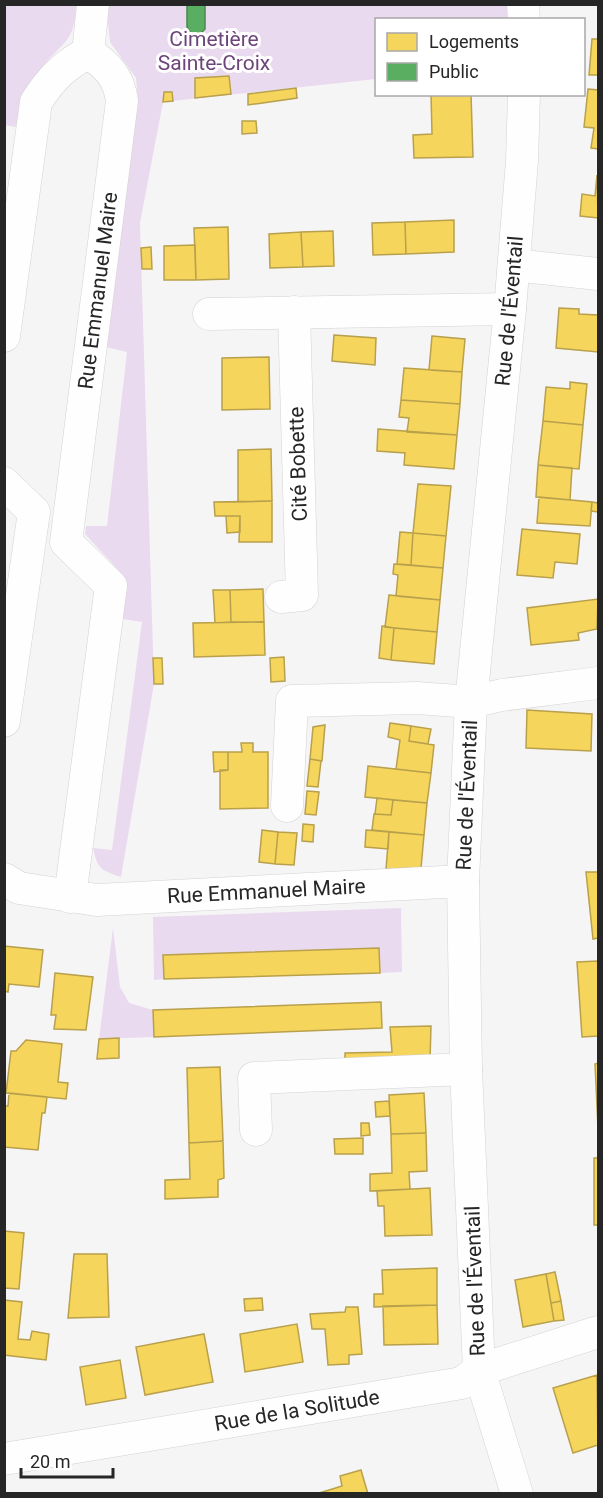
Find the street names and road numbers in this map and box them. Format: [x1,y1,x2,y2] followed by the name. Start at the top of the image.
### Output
[73,191,122,391] street label: Rue Emmanuel Maire
[490,235,528,387] street label: Rue de l'Éventail
[284,406,312,522] street label: Cité Bobette
[451,719,482,871] street label: Rue de l'Éventail
[167,874,366,908] street label: Rue Emmanuel Maire
[460,1205,490,1357] street label: Rue de l'Éventail
[213,1385,381,1436] street label: Rue de la Solitude

